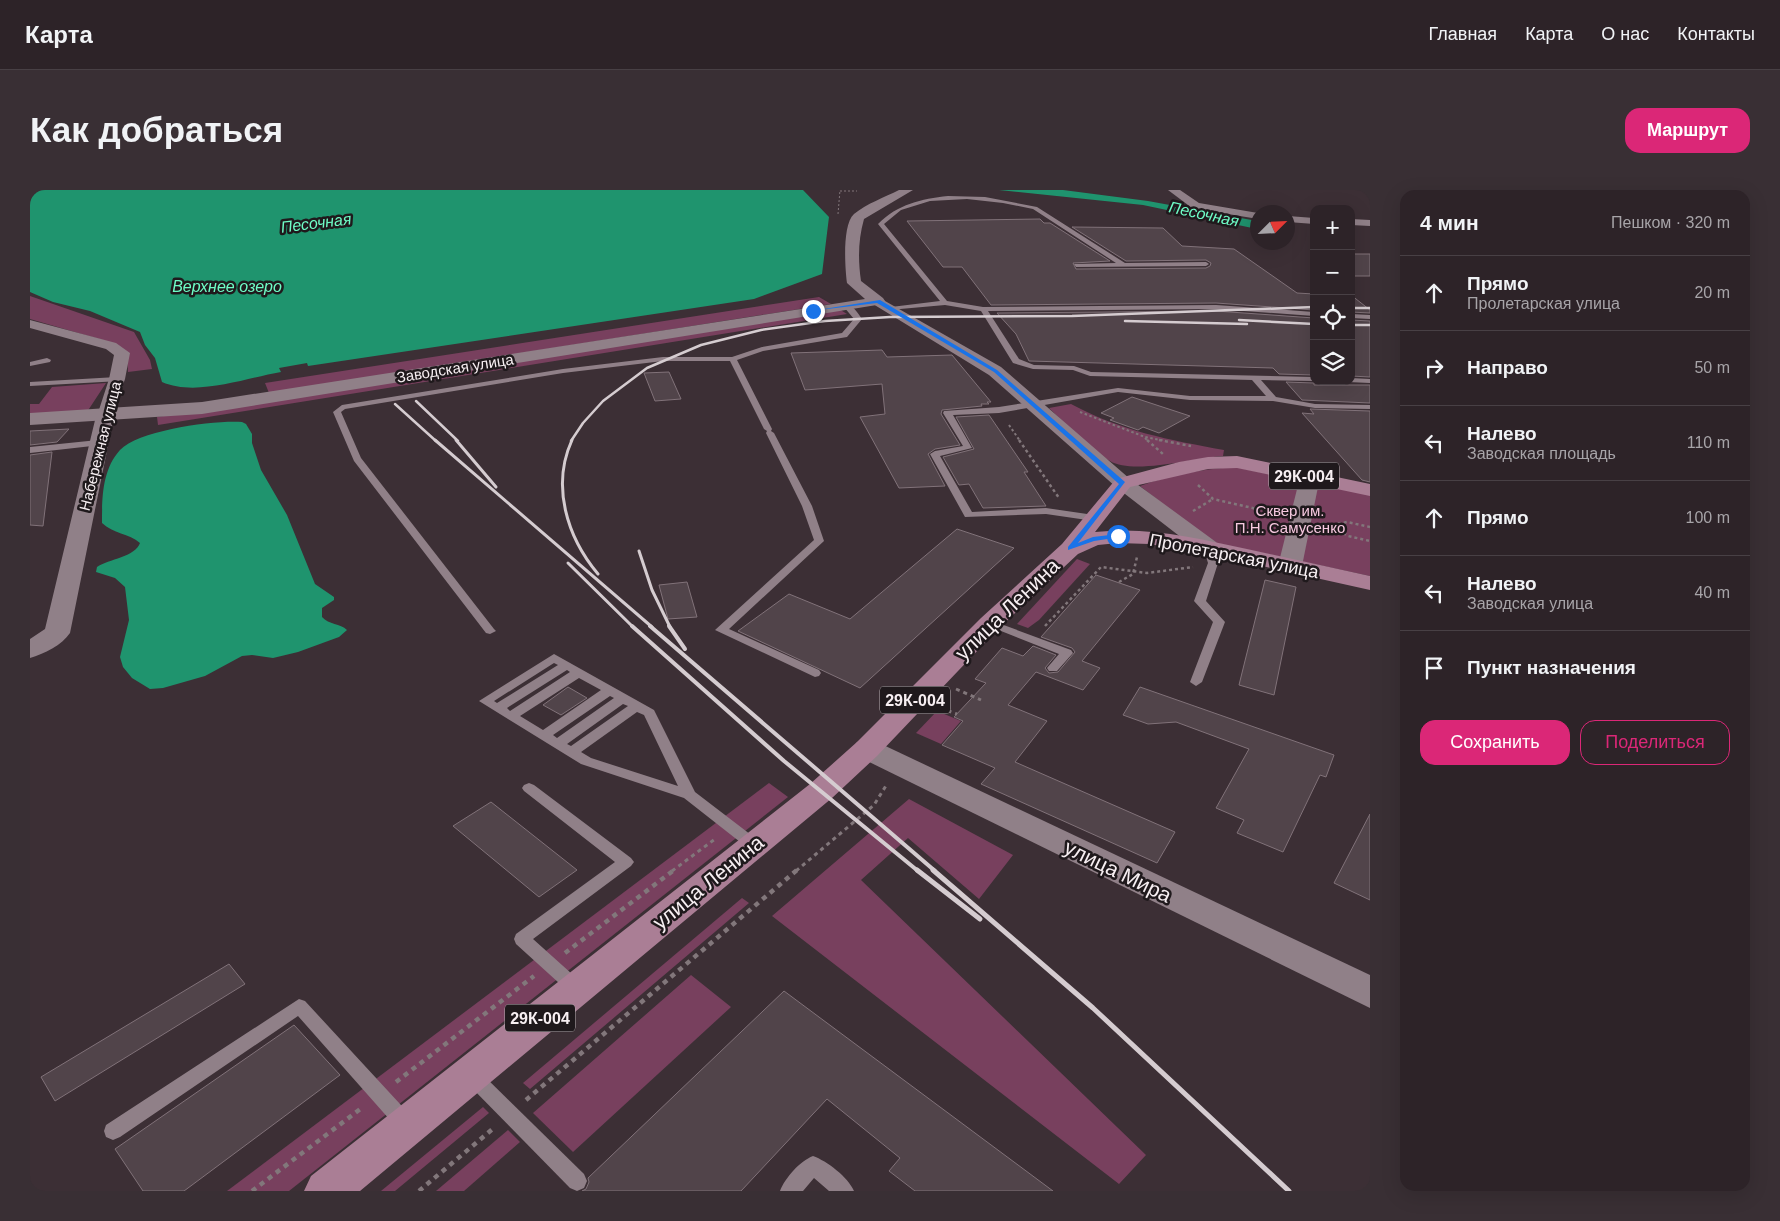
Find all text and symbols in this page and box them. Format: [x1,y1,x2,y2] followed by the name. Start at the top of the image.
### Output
[25,21,93,48] text: Карта
[1429,24,1497,44] text: Главная
[1525,24,1573,44] text: Карта
[1601,24,1649,44] text: О нас
[1677,24,1755,44] text: Контакты
[1625,108,1750,153] button: Маршрут
[30,110,283,149] text: Как добраться
[1167,198,1241,230] water label: Песочная
[1250,205,1295,250] north arrow
[1310,205,1355,385] map controls
[1310,205,1355,250] button: +
[280,210,353,236] water label: Песочная
[1420,211,1479,234] text: 4 мин
[1611,214,1730,231] text: Пешком · 320 m
[1310,250,1355,295] button: −
[1467,273,1529,294] text: Прямо
[172,278,282,295] water label: Верхнее озеро
[1420,279,1448,307] icon: ahead
[1694,284,1730,301] text: 20 m
[1310,295,1355,340] button: locate
[1467,295,1620,312] text: Пролетарская улица
[802,300,825,323] route end
[1310,340,1355,385] button: layers
[395,350,515,386] street label: Заводская улица
[1420,354,1448,382] icon: right
[1467,357,1548,378] text: Направо
[1694,359,1730,376] text: 50 m
[76,379,124,512] street label: Набережная улица
[1467,423,1537,444] text: Налево
[1420,429,1448,457] icon: left
[1687,434,1730,451] text: 110 m
[1467,445,1616,462] text: Заводская площадь
[1269,462,1339,490] road number: 29К-004
[1235,502,1345,536] park label: Сквер им. П.Н. Самусенко
[1420,504,1448,532] icon: ahead
[1467,507,1529,528] text: Прямо
[1686,509,1730,526] text: 100 m
[1107,525,1130,548] route start
[1148,530,1321,582] street label: Пролетарская улица
[950,553,1064,664] street label: улица Ленина
[1467,573,1537,594] text: Налево
[1420,579,1448,607] icon: left
[1694,584,1730,601] text: 40 m
[1467,595,1593,612] text: Заводская улица
[1420,654,1448,682] icon: arrive
[1467,657,1636,678] text: Пункт назначения
[880,686,950,714] road number: 29К-004
[1420,720,1570,765] button: Сохранить
[1580,720,1730,765] button: Поделиться
[648,830,768,934] street label: улица Ленина
[1061,835,1176,907] street label: улица Мира
[505,1004,575,1031] road number: 29К-004

